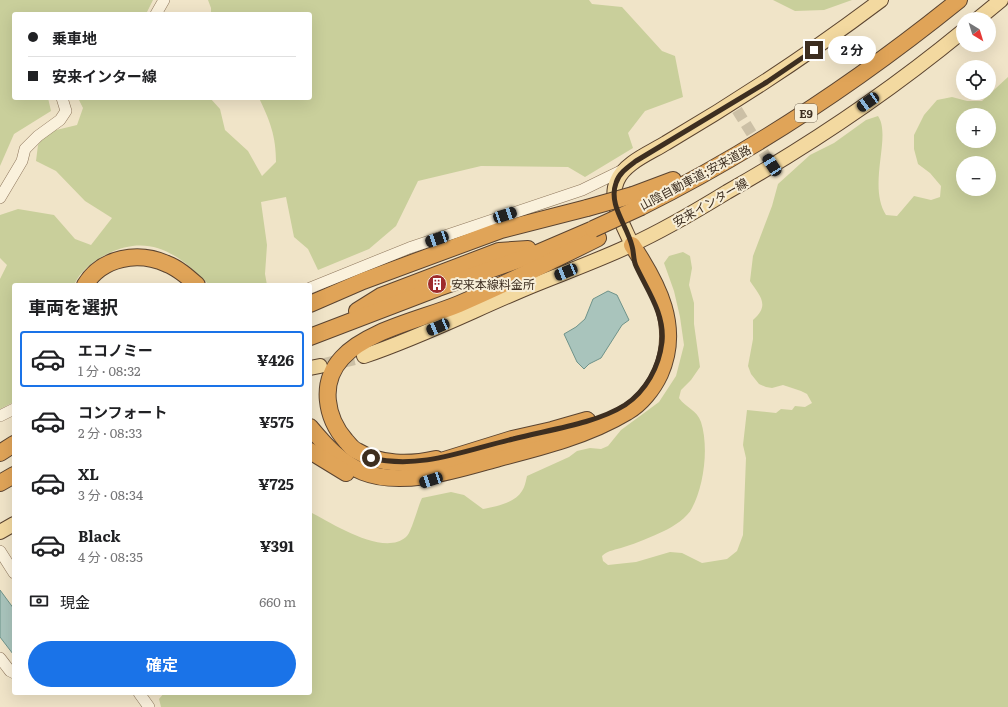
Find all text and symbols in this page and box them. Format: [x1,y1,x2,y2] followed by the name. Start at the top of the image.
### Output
[956,12,996,52] north arrow
[956,12,996,196] map controls
[52,26,97,49] text: 乗車地
[828,36,876,64] callout: 2 分
[841,40,863,59] text: 2 分
[805,41,823,59] route end
[956,60,996,100] button: locate
[52,64,157,87] text: 安来インター線
[855,90,881,114] car
[795,104,817,122] road number: E9
[956,108,996,148] button: +
[636,140,754,214] street label: 山陰自動車道;安来道路
[760,152,784,178] car
[956,156,996,196] button: −
[669,173,751,231] street label: 安来インター線
[492,206,518,224] car
[424,229,450,249] car
[553,262,579,282] car
[426,273,448,295] building icon: 安来本線料金所
[451,275,535,293] place label: 安来本線料金所
[28,293,118,320] text: 車両を選択
[425,317,451,337] car
[78,338,153,361] text: エコノミー
[30,341,66,377] icon: car
[257,348,294,371] text: ¥426
[78,361,141,380] text: 1 分 · 08:32
[78,400,168,423] text: コンフォート
[30,403,66,439] icon: car
[259,410,294,433] text: ¥575
[78,423,142,442] text: 2 分 · 08:33
[362,449,380,467] route start
[78,462,99,485] text: XL
[30,465,66,501] icon: car
[418,471,444,489] car
[258,472,294,495] text: ¥725
[78,485,143,504] text: 3 分 · 08:34
[78,524,121,547] text: Black
[30,527,66,563] icon: car
[260,534,294,557] text: ¥391
[78,547,143,566] text: 4 分 · 08:35
[28,590,50,612] icon: cash
[60,590,90,613] text: 現金
[259,592,296,611] text: 660 m
[28,641,296,687] button: 確定

